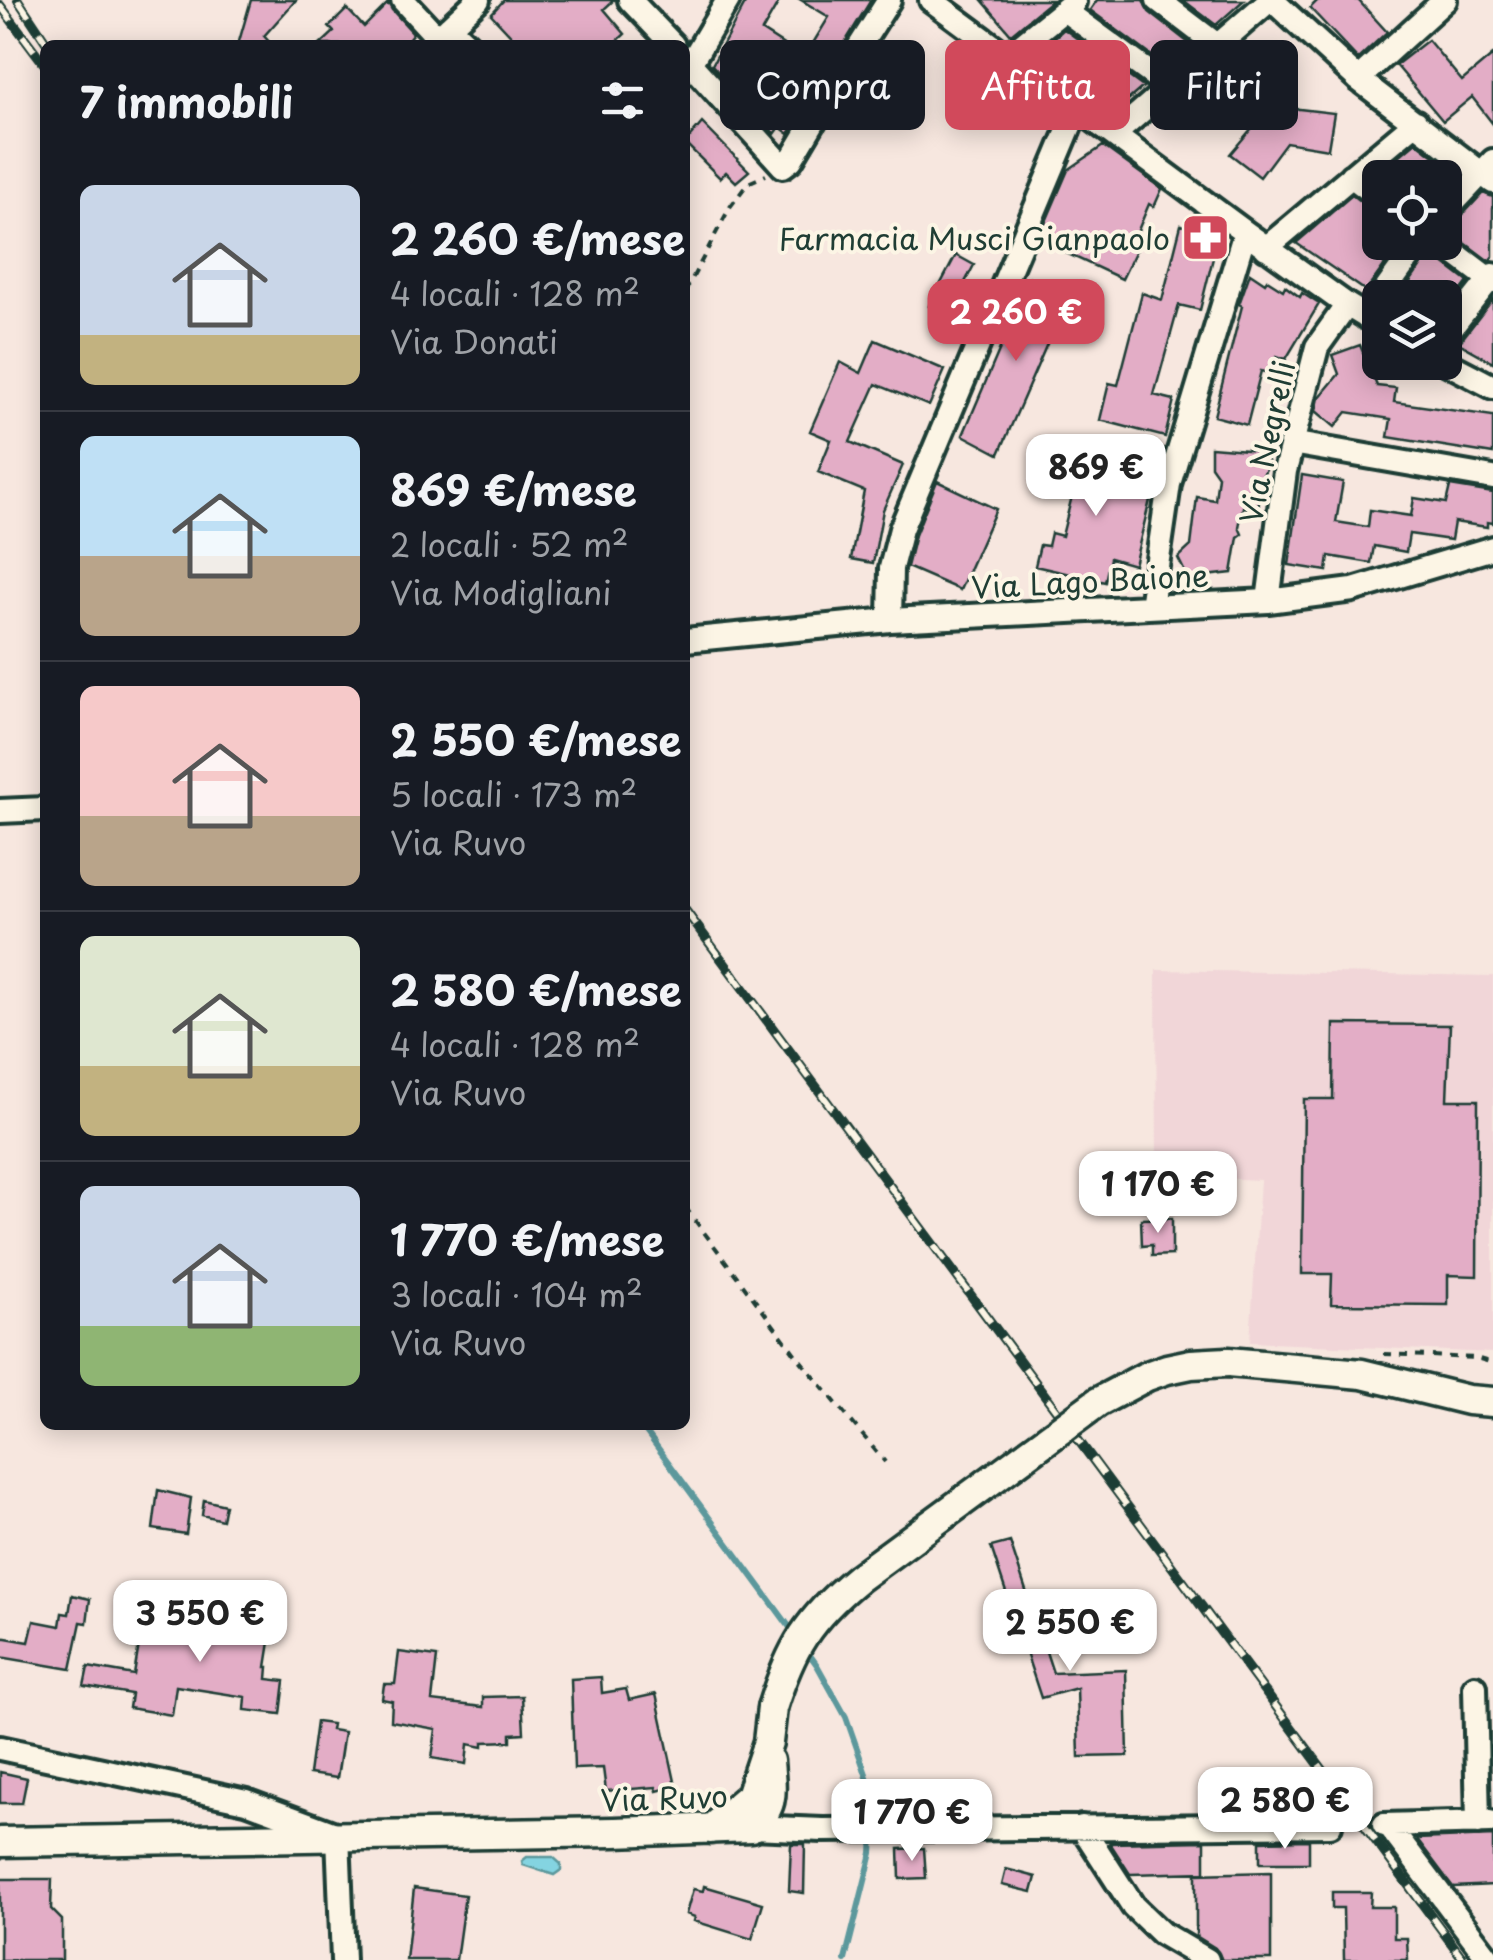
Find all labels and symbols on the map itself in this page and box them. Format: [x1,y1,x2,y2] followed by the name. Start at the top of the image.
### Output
[1179,211,1231,263] pharmacy icon: Farmacia Musci Gianpaolo
[779,215,1170,260] place label: Farmacia Musci Gianpaolo
[924,279,1108,364] pin: 2 260 €
[1227,356,1305,528] street label: Via Negrelli
[1026,434,1166,519] pin: 869 €
[970,551,1210,609] street label: Via Lago Baione
[1066,1151,1250,1236] pin: 1 170 €
[108,1580,292,1665] pin: 3 550 €
[978,1589,1162,1674] pin: 2 550 €
[1193,1767,1377,1852] pin: 2 580 €
[599,1772,729,1822] street label: Via Ruvo
[820,1779,1004,1864] pin: 1 770 €

